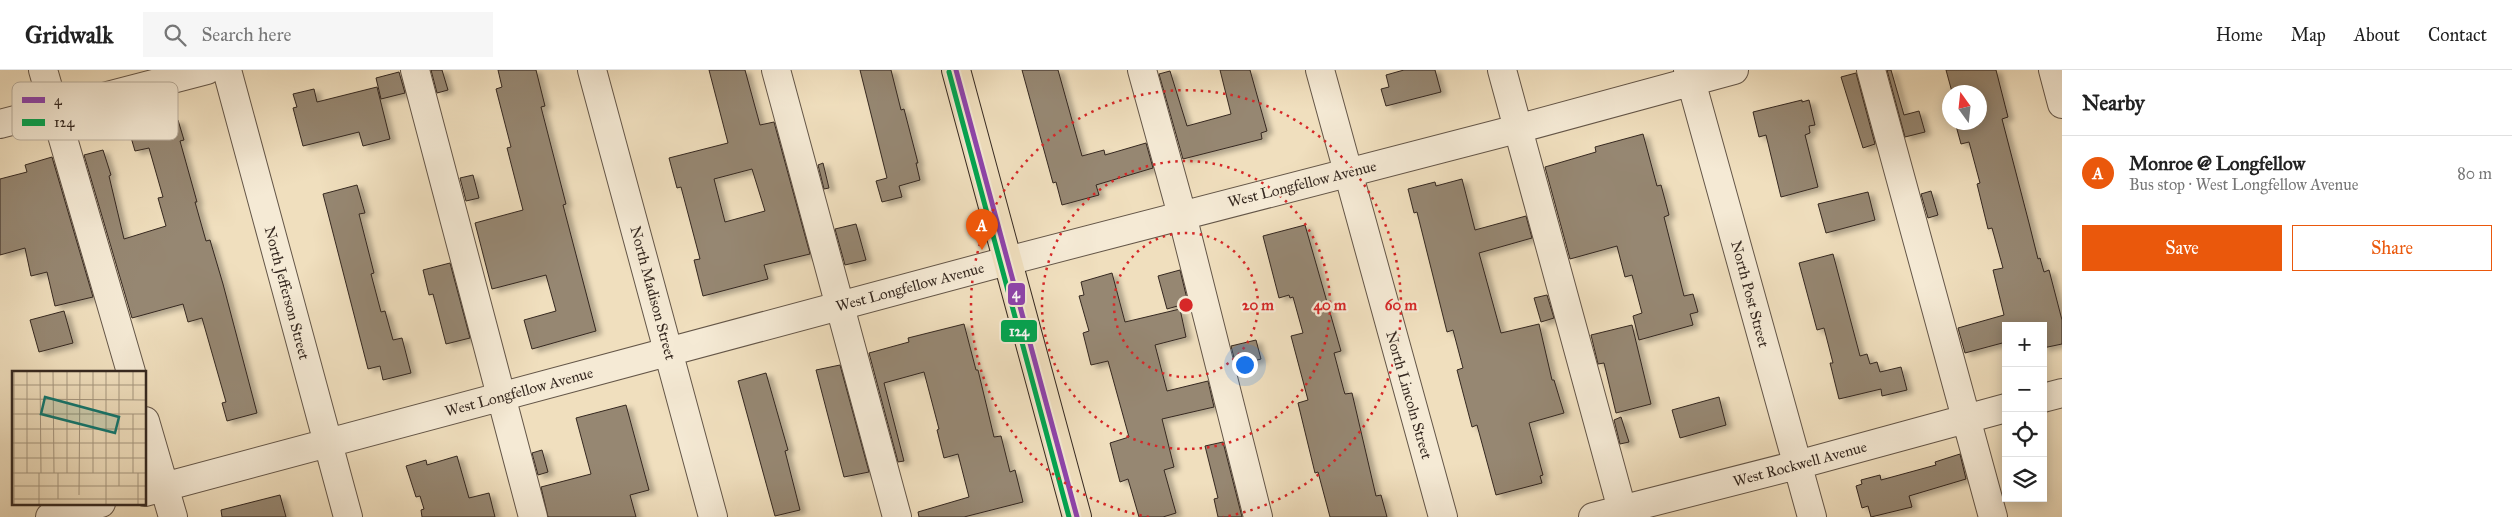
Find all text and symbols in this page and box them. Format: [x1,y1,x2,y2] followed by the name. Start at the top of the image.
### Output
[143,12,493,57] search box
[25,20,113,50] text: Gridwalk
[161,21,189,49] icon: search
[201,23,291,46] text: Search here
[2216,24,2263,46] text: Home
[2291,24,2326,46] text: Map
[2354,24,2400,46] text: About
[2428,24,2487,46] text: Contact
[12,82,178,140] legend
[1942,85,1987,130] north arrow
[2082,90,2145,116] text: Nearby
[54,92,63,109] text: 4
[54,114,75,131] text: 124
[2129,152,2305,175] text: Monroe @ Longfellow
[1226,157,1378,211] street label: West Longfellow Avenue
[2093,164,2103,183] text: A
[2457,164,2492,183] text: 80 m
[2129,175,2358,194] text: Bus stop · West Longfellow Avenue
[966,209,998,250] pin: A
[260,224,314,363] street label: North Jefferson Street
[626,224,680,363] street label: North Madison Street
[2082,225,2282,271] button: Save
[2292,225,2492,271] button: Share
[1727,239,1773,350] street label: North Post Street
[834,259,986,315] street label: West Longfellow Avenue
[1007,282,1026,306] line badge: 4
[1012,285,1021,303] text: 4
[1177,296,1195,314] centre of rings
[1242,296,1274,314] text: 20 m
[1314,296,1347,315] text: 40 m
[1385,296,1418,314] text: 60 m
[1000,319,1038,343] line badge: 124
[2002,322,2047,502] map controls
[2002,322,2047,367] button: +
[1009,323,1030,341] text: 124
[1382,329,1436,462] street label: North Lincoln Street
[1232,352,1258,378] your location
[443,364,595,420] street label: West Longfellow Avenue
[2002,367,2047,412] button: −
[12,371,146,504] inset map
[2002,412,2047,457] button: locate
[1731,437,1869,491] street label: West Rockwell Avenue
[2002,457,2047,502] button: layers

